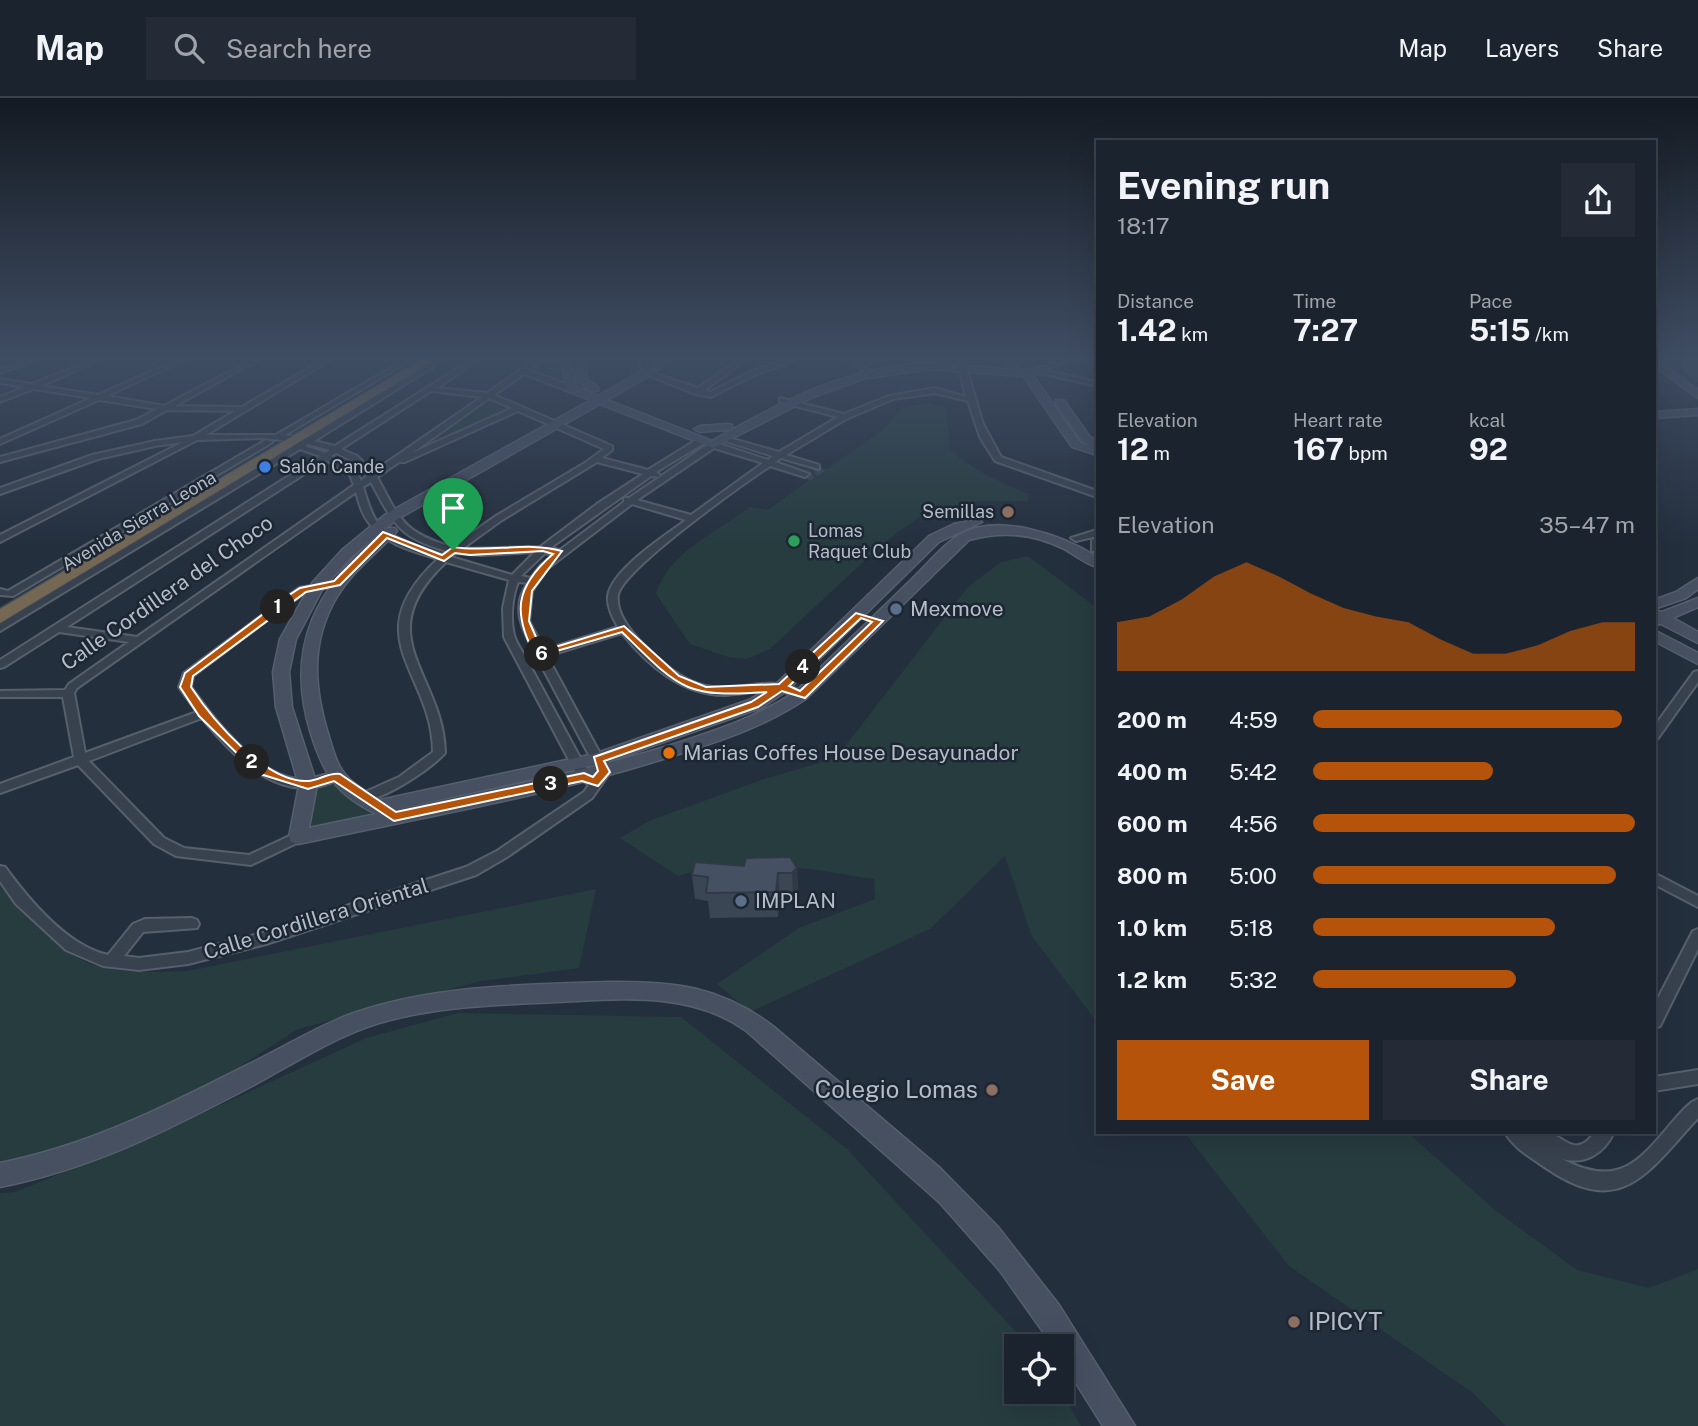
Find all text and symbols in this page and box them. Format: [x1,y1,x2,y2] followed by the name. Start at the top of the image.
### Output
[146,17,636,80] search box
[35,29,104,67] text: Map
[170,29,208,67] icon: search
[226,33,372,64] text: Search here
[1398,34,1447,62] text: Map
[1485,34,1559,62] text: Layers
[1597,34,1663,62] text: Share
[1117,163,1330,208] text: Evening run
[1561,163,1635,237] button: share
[1117,212,1170,239] text: 18:17
[1117,290,1194,312] text: Distance
[1293,290,1336,312] text: Time
[1469,290,1512,312] text: Pace
[1117,312,1177,348] text: 1.42
[1293,312,1358,348] text: 7:27
[1469,312,1530,348] text: 5:15
[1177,323,1208,345] text: km
[1530,323,1569,345] text: /km
[1117,409,1198,431] text: Elevation
[1293,409,1383,431] text: Heart rate
[1469,409,1506,431] text: kcal
[1117,431,1149,467] text: 12
[1293,431,1344,467] text: 167
[1469,431,1508,467] text: 92
[1149,442,1170,464] text: m
[1344,442,1388,464] text: bpm
[279,456,384,477] place label: Salón Cande
[257,459,273,475] marker: Salón Cande
[58,466,220,575] street label: Avenida Sierra Leona
[423,478,483,550] pin
[434,489,472,527] icon: arrive
[922,501,994,522] place label: Semillas
[1000,504,1016,520] marker: Semillas
[56,510,277,675] street label: Calle Cordillera del Choco
[1117,511,1215,538] text: Elevation
[1539,511,1635,538] text: 35–47 m
[808,520,911,562] place label: Lomas Raquet Club
[786,533,802,549] marker: Lomas Raquet Club
[260,589,296,624] pin: 1
[273,595,282,617] text: 1
[910,596,1004,621] place label: Mexmove
[888,601,904,617] marker: Mexmove
[524,636,560,672] pin: 6
[535,642,548,664] text: 6
[786,650,820,684] pin: 4
[796,655,809,677] text: 4
[1117,706,1187,733] text: 200 m
[1229,706,1278,733] text: 4:59
[683,740,1019,765] place label: Marias Coffes House Desayunador
[234,744,270,780] pin: 2
[661,745,677,761] marker: Marias Coffes House Desayunador
[245,750,258,772] text: 2
[1117,758,1187,785] text: 400 m
[1229,758,1277,785] text: 5:42
[534,766,568,802] pin: 3
[544,772,557,794] text: 3
[1117,810,1187,837] text: 600 m
[1229,810,1278,837] text: 4:56
[1117,862,1188,889] text: 800 m
[1229,862,1277,889] text: 5:00
[200,872,431,965] street label: Calle Cordillera Oriental
[755,888,836,913] place label: IMPLAN
[733,893,749,909] marker: IMPLAN
[1117,914,1187,941] text: 1.0 km
[1229,914,1273,941] text: 5:18
[1117,966,1187,993] text: 1.2 km
[1229,966,1277,993] text: 5:32
[1117,1040,1369,1120] button: Save
[1383,1040,1635,1120] button: Share
[815,1075,978,1103] place label: Colegio Lomas
[984,1082,1000,1098] marker: Colegio Lomas
[1308,1307,1383,1335] place label: IPICYT
[1286,1314,1302,1330] marker: IPICYT
[1004,1334,1074,1404] map controls
[1004,1334,1074,1404] button: locate

